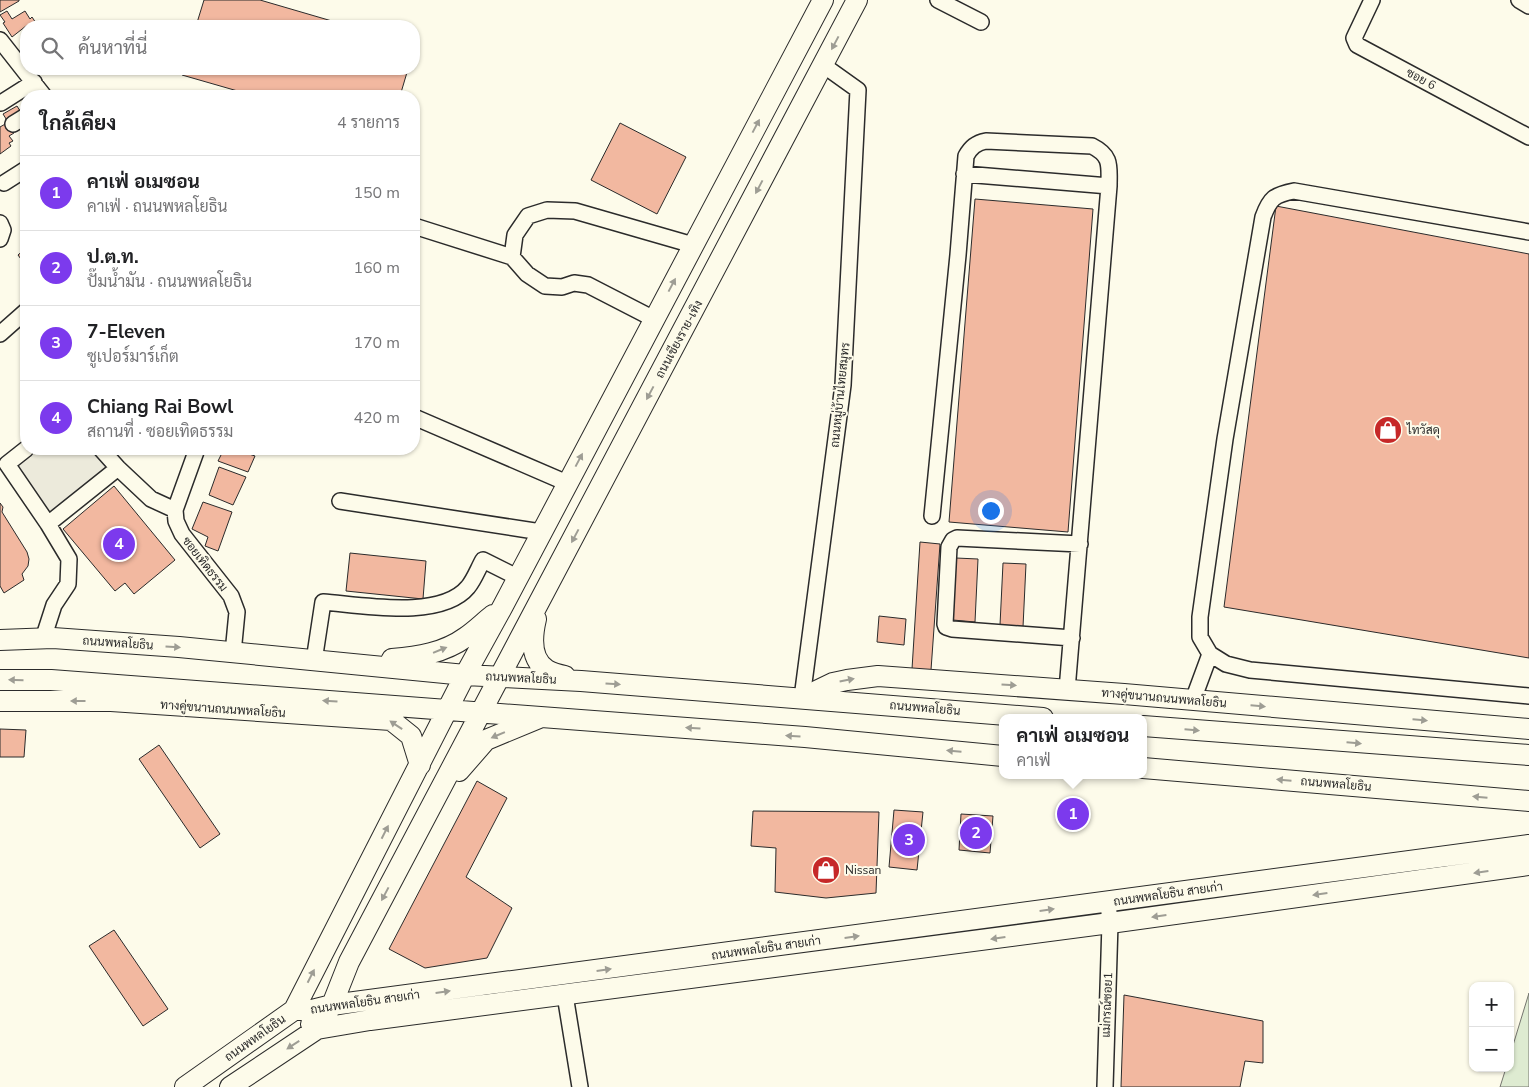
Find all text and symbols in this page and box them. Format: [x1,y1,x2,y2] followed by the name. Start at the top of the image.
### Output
[20,20,420,75] search box
[38,34,66,62] icon: search
[78,35,147,61] text: ค้นหาที่นี่
[830,36,839,50] one-way arrow
[1403,65,1439,93] street label: ซอย 6
[40,109,116,137] text: ใกล้เคียง
[337,112,400,134] text: 4 รายการ
[752,119,760,133] one-way arrow
[87,169,200,195] text: คาเฟ่ อเมซอน
[755,180,763,194] one-way arrow
[51,182,61,204] text: 1
[353,182,400,204] text: 150 m
[87,196,228,218] text: คาเฟ่ · ถนนพหลโยธิน
[87,244,139,270] text: ป.ต.ท.
[51,257,61,279] text: 2
[353,257,400,279] text: 160 m
[87,271,252,293] text: ปั๊มน้ำมัน · ถนนพหลโยธิน
[668,278,676,292] one-way arrow
[652,297,706,381] street label: ถนนเชียงราย-เทิง
[87,319,165,345] text: 7-Eleven
[51,332,61,354] text: 3
[353,332,400,354] text: 170 m
[827,341,855,449] street label: ถนนหมู่บ้านไทยสมุทร
[87,346,179,368] text: ซูเปอร์มาร์เก็ต
[646,386,655,399] one-way arrow
[87,394,233,420] text: Chiang Rai Bowl
[51,407,61,429] text: 4
[353,407,400,429] text: 420 m
[1373,415,1403,445] shop icon: ไทวัสดุ
[87,421,233,443] text: สถานที่ · ซอยเทิดธรรม
[1406,422,1440,439] place label: ไทวัสดุ
[575,452,583,467] one-way arrow
[978,498,1004,524] your location
[103,525,135,563] pin: 4
[571,529,579,544] one-way arrow
[179,533,231,595] street label: ซอยเทิดธรรม
[82,633,154,653] street label: ถนนพหลโยธิน
[165,643,181,651] one-way arrow
[433,646,448,654] one-way arrow
[485,668,557,688] street label: ถนนพหลโยธิน
[8,676,24,684] one-way arrow
[840,676,856,684] one-way arrow
[605,680,621,688] one-way arrow
[1001,682,1017,690] one-way arrow
[1101,685,1228,711] street label: ทางคู่ขนานถนนพหลโยธิน
[322,696,338,704] one-way arrow
[70,697,86,705] one-way arrow
[160,697,287,721] street label: ทางคู่ขนานถนนพหลโยธิน
[889,697,961,719] street label: ถนนพหลโยธิน
[1250,702,1266,710] one-way arrow
[999,714,1147,779] popup
[1412,716,1428,724] one-way arrow
[389,720,403,730] one-way arrow
[1017,723,1129,749] text: คาเฟ่ อเมซอน
[685,724,701,732] one-way arrow
[1184,726,1200,734] one-way arrow
[490,731,505,739] one-way arrow
[784,732,800,740] one-way arrow
[1346,739,1362,747] one-way arrow
[946,747,962,755] one-way arrow
[1017,750,1050,772] text: คาเฟ่
[1300,773,1372,795] street label: ถนนพหลโยธิน
[1275,775,1291,783] one-way arrow
[1472,792,1488,800] one-way arrow
[1057,795,1089,833] pin: 1
[960,814,992,852] pin: 2
[893,821,925,859] pin: 3
[381,825,389,839] one-way arrow
[811,855,841,885] shop icon: Nissan
[845,862,881,878] place label: Nissan
[1472,868,1488,876] one-way arrow
[1112,878,1224,910] street label: ถนนพหลโยธิน สายเก่า
[381,887,389,901] one-way arrow
[1311,890,1327,898] one-way arrow
[1040,906,1056,914] one-way arrow
[1150,913,1166,921] one-way arrow
[710,932,822,964] street label: ถนนพหลโยธิน สายเก่า
[844,933,860,941] one-way arrow
[989,934,1005,942] one-way arrow
[596,966,612,974] one-way arrow
[307,969,315,984] one-way arrow
[1098,972,1116,1038] street label: แม่กรณ์ซอย1
[1469,982,1514,1072] map controls
[1469,982,1514,1027] button: +
[309,986,421,1018] street label: ถนนพหลโยธิน สายเก่า
[435,988,451,996] one-way arrow
[221,1011,289,1065] street label: ถนนพหลโยธิน
[1469,1027,1514,1072] button: −
[287,1040,300,1049] one-way arrow

